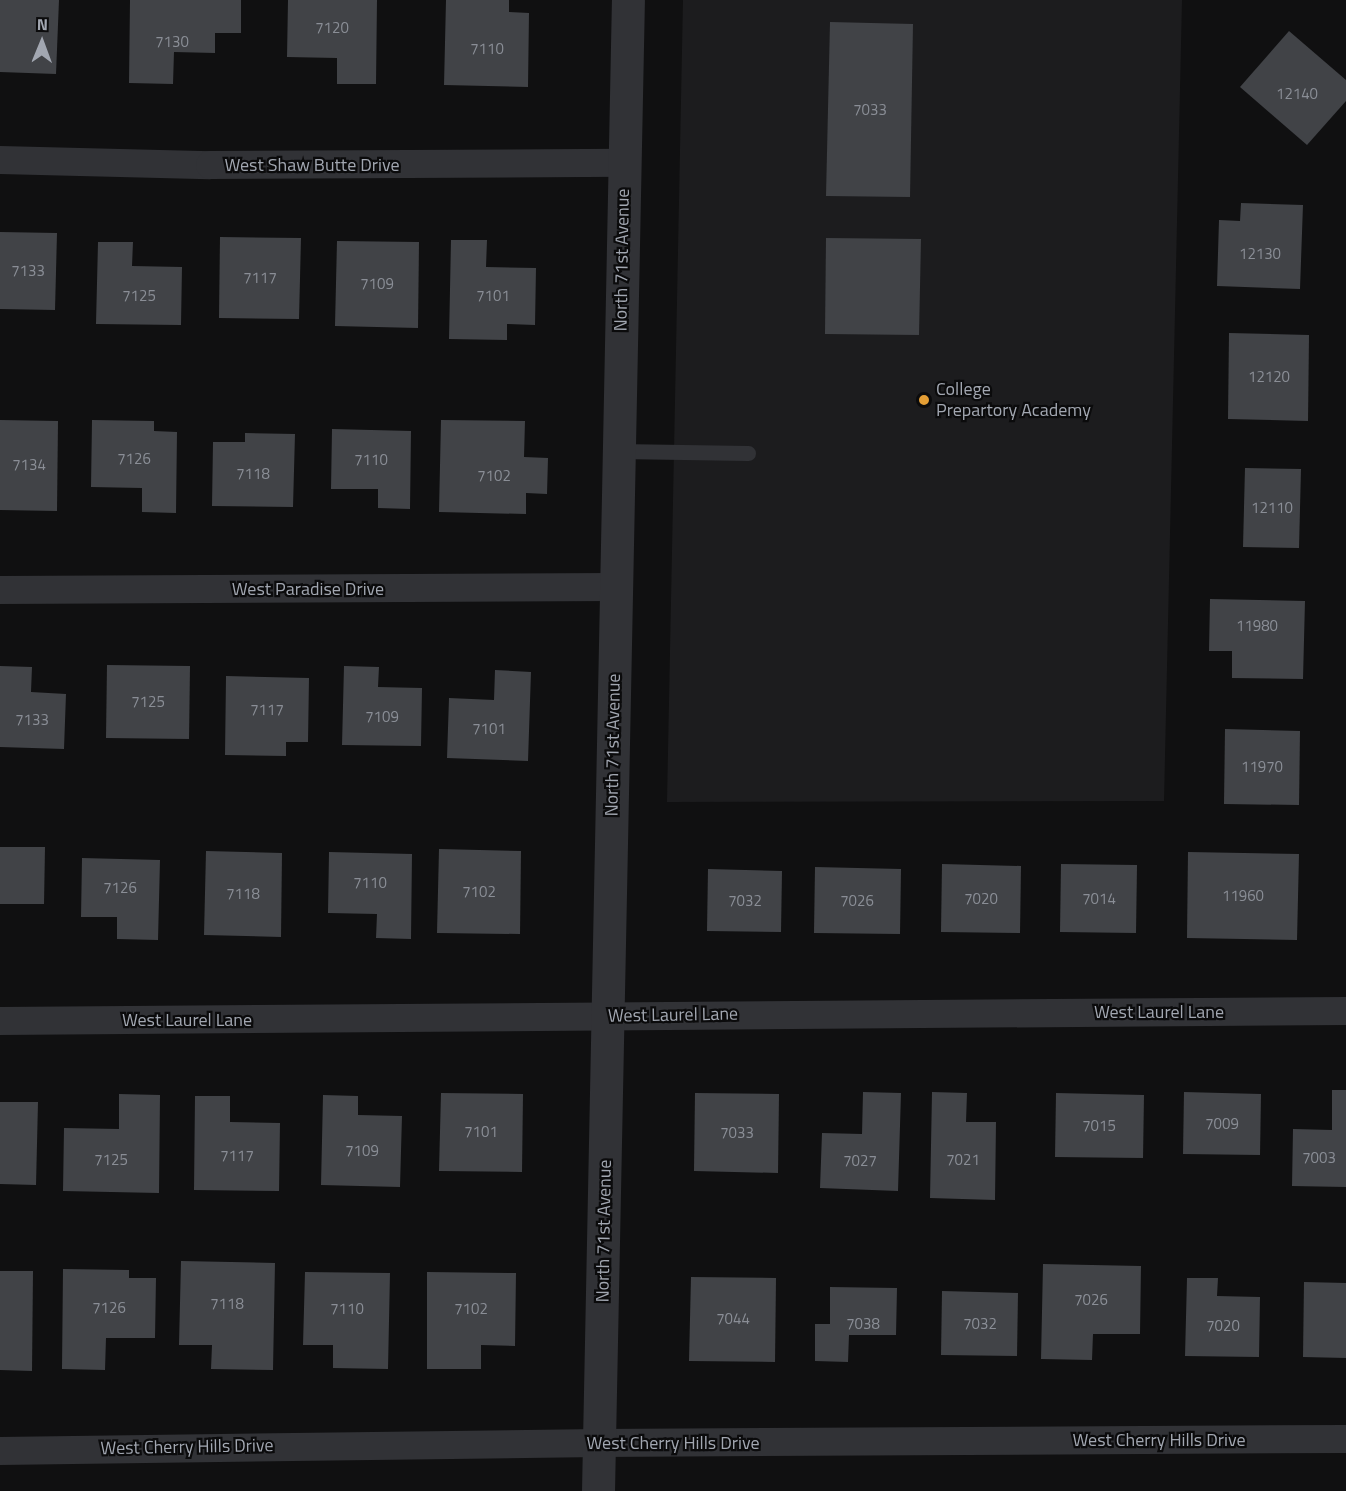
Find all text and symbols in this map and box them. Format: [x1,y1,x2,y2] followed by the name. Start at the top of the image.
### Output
[12,12,72,72] north arrow
[37,12,48,36] text: N
[315,19,349,37] house number: 7120
[155,33,189,51] house number: 7130
[470,40,504,58] house number: 7110
[1276,85,1318,103] house number: 12140
[853,101,887,119] house number: 7033
[224,154,400,176] street label: West Shaw Butte Drive
[610,188,634,332] street label: North 71st Avenue
[1239,245,1281,263] house number: 12130
[11,262,45,280] house number: 7133
[243,269,277,287] house number: 7117
[360,275,394,293] house number: 7109
[122,287,156,305] house number: 7125
[476,287,510,305] house number: 7101
[1248,368,1290,386] house number: 12120
[936,379,1091,422] place label: College Prepartory Academy
[917,393,931,407] marker: College Prepartory Academy
[117,450,151,468] house number: 7126
[354,451,388,469] house number: 7110
[12,456,46,474] house number: 7134
[236,465,270,483] house number: 7118
[477,467,511,485] house number: 7102
[1251,499,1293,517] house number: 12110
[232,578,384,600] street label: West Paradise Drive
[1236,617,1278,635] house number: 11980
[601,673,625,817] street label: North 71st Avenue
[131,693,165,711] house number: 7125
[250,701,284,719] house number: 7117
[365,708,399,726] house number: 7109
[15,711,49,729] house number: 7133
[472,720,506,738] house number: 7101
[1241,758,1283,776] house number: 11970
[353,874,387,892] house number: 7110
[103,879,137,897] house number: 7126
[462,883,496,901] house number: 7102
[226,885,260,903] house number: 7118
[1222,887,1264,905] house number: 11960
[964,890,998,908] house number: 7020
[1082,890,1116,908] house number: 7014
[728,892,762,910] house number: 7032
[840,892,874,910] house number: 7026
[1094,1001,1224,1023] street label: West Laurel Lane
[608,1003,738,1027] street label: West Laurel Lane
[122,1009,252,1031] street label: West Laurel Lane
[1205,1115,1239,1133] house number: 7009
[1082,1117,1116,1135] house number: 7015
[464,1123,498,1141] house number: 7101
[720,1124,754,1142] house number: 7033
[345,1142,379,1160] house number: 7109
[220,1147,254,1165] house number: 7117
[1302,1149,1336,1167] house number: 7003
[94,1151,128,1169] house number: 7125
[946,1151,980,1169] house number: 7021
[843,1152,877,1170] house number: 7027
[592,1159,616,1303] street label: North 71st Avenue
[1074,1291,1108,1309] house number: 7026
[210,1295,244,1313] house number: 7118
[92,1299,126,1317] house number: 7126
[330,1300,364,1318] house number: 7110
[454,1300,488,1318] house number: 7102
[716,1310,750,1328] house number: 7044
[846,1315,880,1333] house number: 7038
[963,1315,997,1333] house number: 7032
[1206,1317,1240,1335] house number: 7020
[1072,1429,1246,1451] street label: West Cherry Hills Drive
[586,1432,760,1454] street label: West Cherry Hills Drive
[100,1435,274,1459] street label: West Cherry Hills Drive

